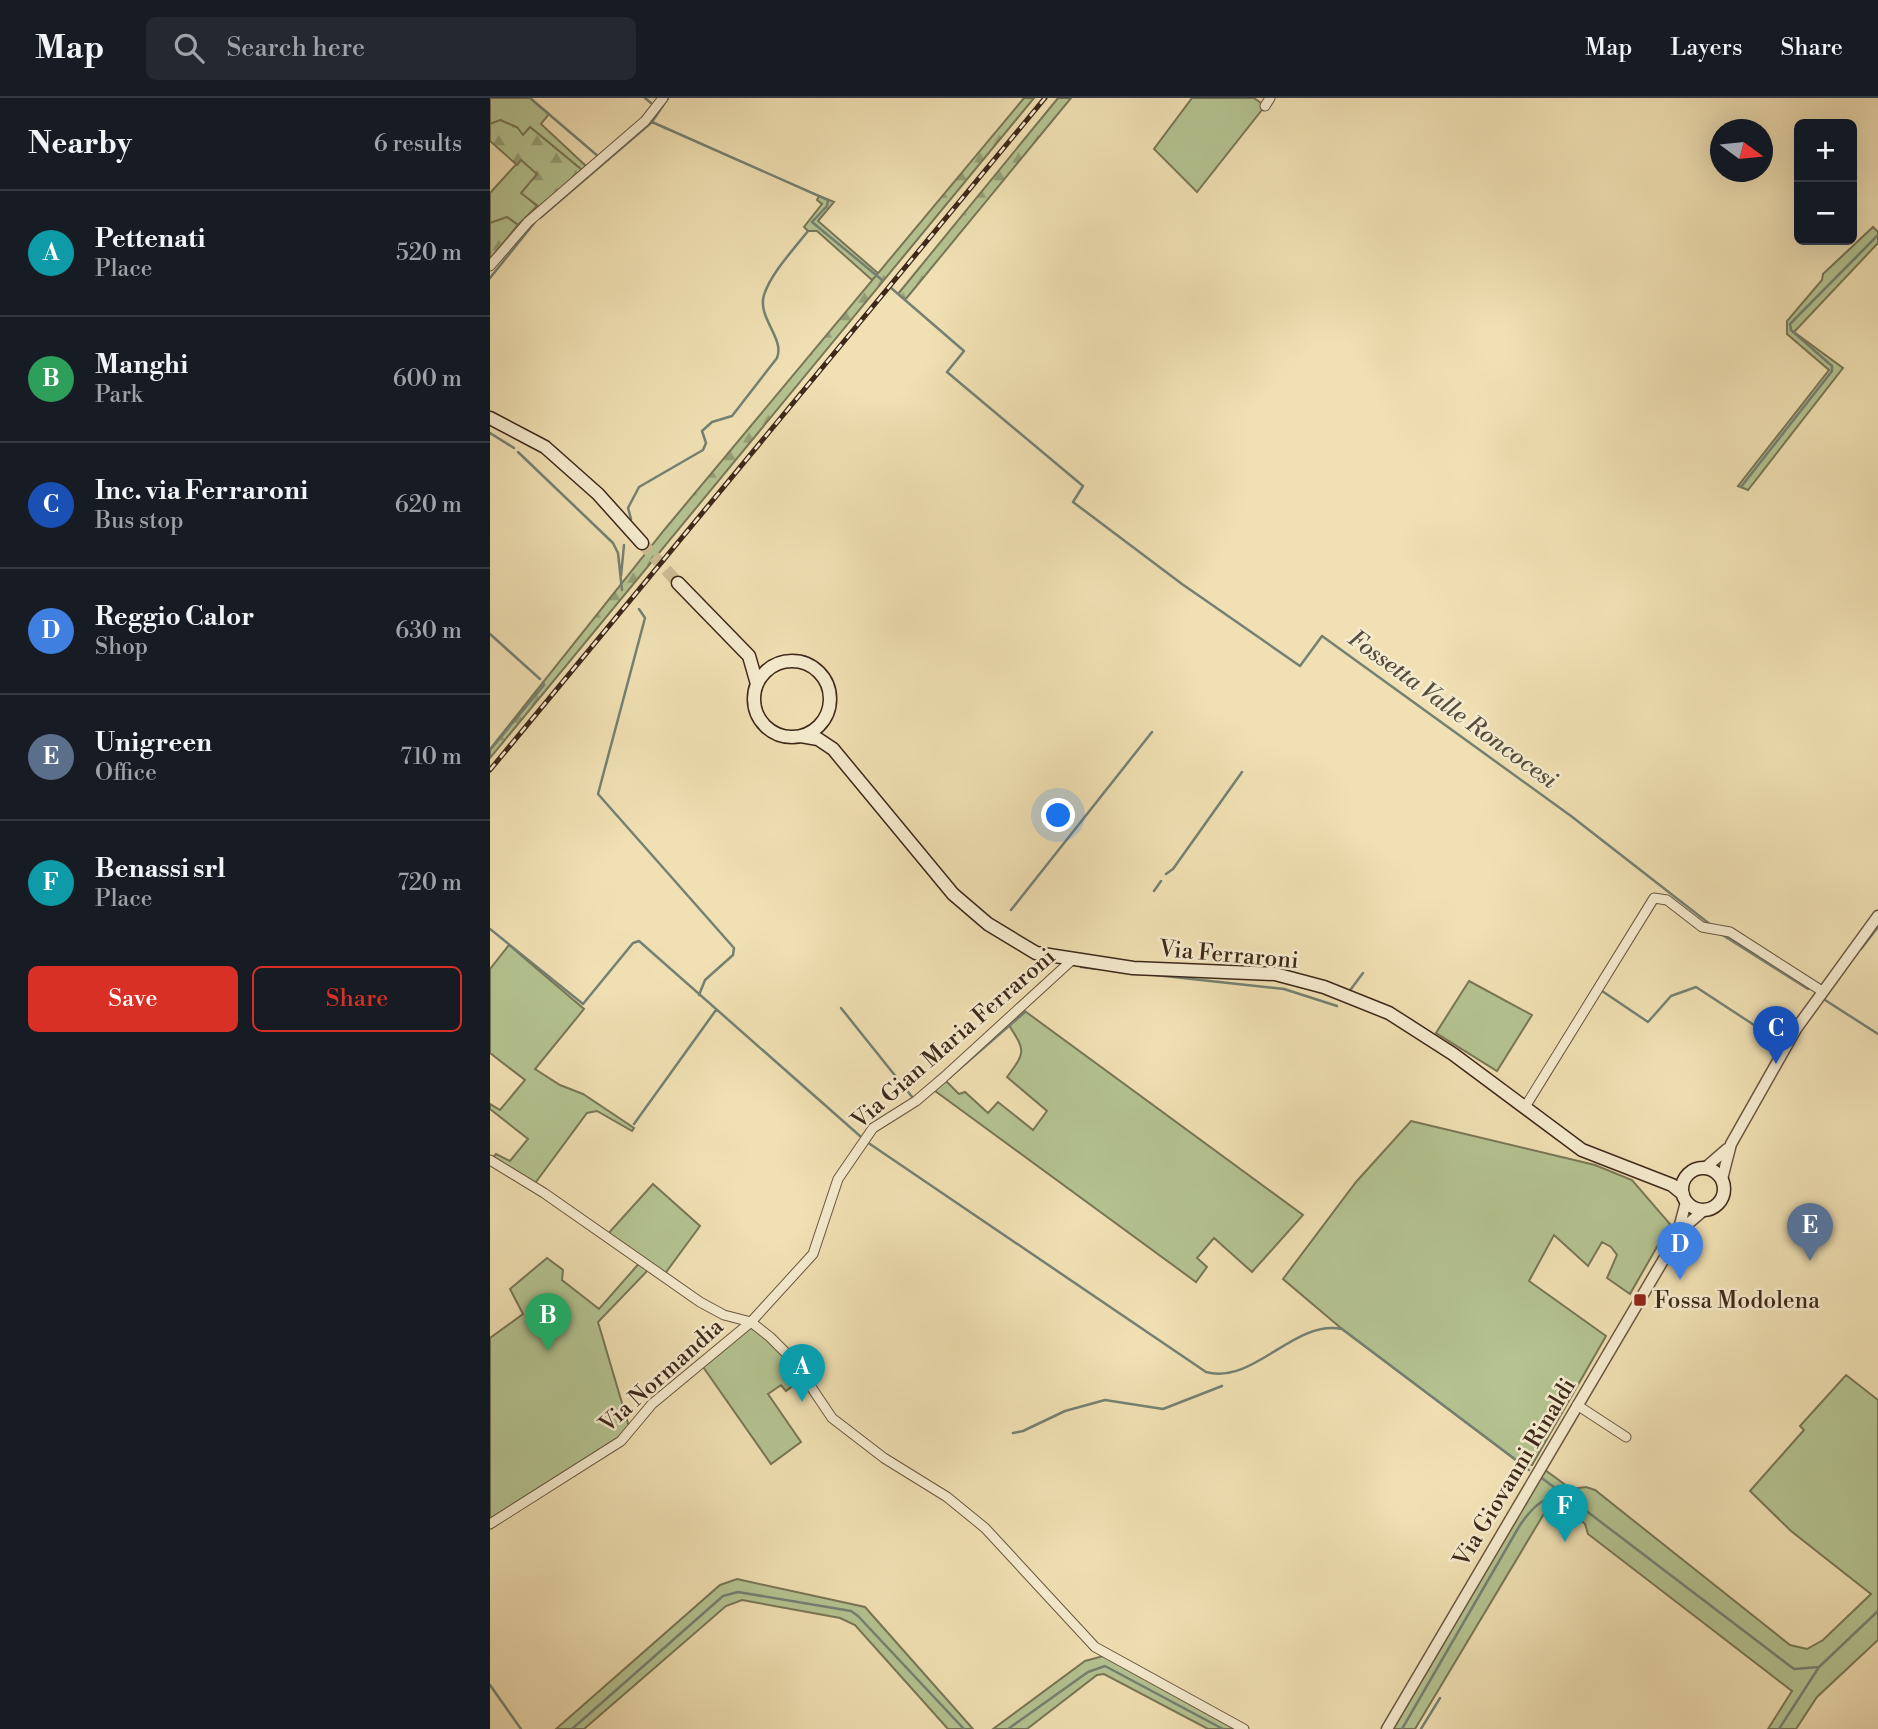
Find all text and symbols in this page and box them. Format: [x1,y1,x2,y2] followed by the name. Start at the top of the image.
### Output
[146,17,636,80] search box
[35,28,104,69] text: Map
[170,29,208,67] icon: search
[226,32,365,64] text: Search here
[1585,33,1632,63] text: Map
[1670,33,1742,63] text: Layers
[1780,33,1843,63] text: Share
[1710,119,1773,182] north arrow
[1794,119,1857,245] map controls
[1794,119,1857,182] button: +
[28,125,132,163] text: Nearby
[374,130,462,158] text: 6 results
[1794,182,1857,245] button: −
[95,223,206,255] text: Pettenati
[43,239,59,267] text: A
[396,239,462,267] text: 520 m
[95,255,152,283] text: Place
[95,349,188,381] text: Manghi
[42,365,60,393] text: B
[393,365,462,393] text: 600 m
[95,381,143,409] text: Park
[95,475,308,507] text: Inc. via Ferraroni
[43,491,59,519] text: C
[395,491,462,519] text: 620 m
[95,507,183,535] text: Bus stop
[95,601,255,633] text: Reggio Calor
[42,617,60,645] text: D
[395,617,462,645] text: 630 m
[1342,624,1563,796] water label: Fossetta Valle Roncocesi
[95,633,148,661] text: Shop
[95,727,212,759] text: Unigreen
[43,743,59,771] text: E
[400,743,462,771] text: 710 m
[95,759,157,787] text: Office
[1041,798,1075,832] your location
[95,853,226,885] text: Benassi srl
[43,869,59,897] text: F
[397,869,462,897] text: 720 m
[95,885,152,913] text: Place
[1157,935,1300,975] street label: Via Ferraroni
[845,943,1061,1136] street label: Via Gian Maria Ferraroni
[28,966,238,1032] button: Save
[252,966,462,1032] button: Share
[1753,1006,1799,1064] pin: C
[1787,1203,1833,1261] pin: E
[1657,1222,1703,1280] pin: D
[1654,1287,1820,1315] place label: Fossa Modolena
[1632,1292,1648,1308] marker: Fossa Modolena
[525,1293,571,1351] pin: B
[593,1313,730,1439] street label: Via Normandia
[779,1344,825,1402] pin: A
[1447,1373,1582,1573] street label: Via Giovanni Rinaldi
[1542,1484,1588,1542] pin: F

